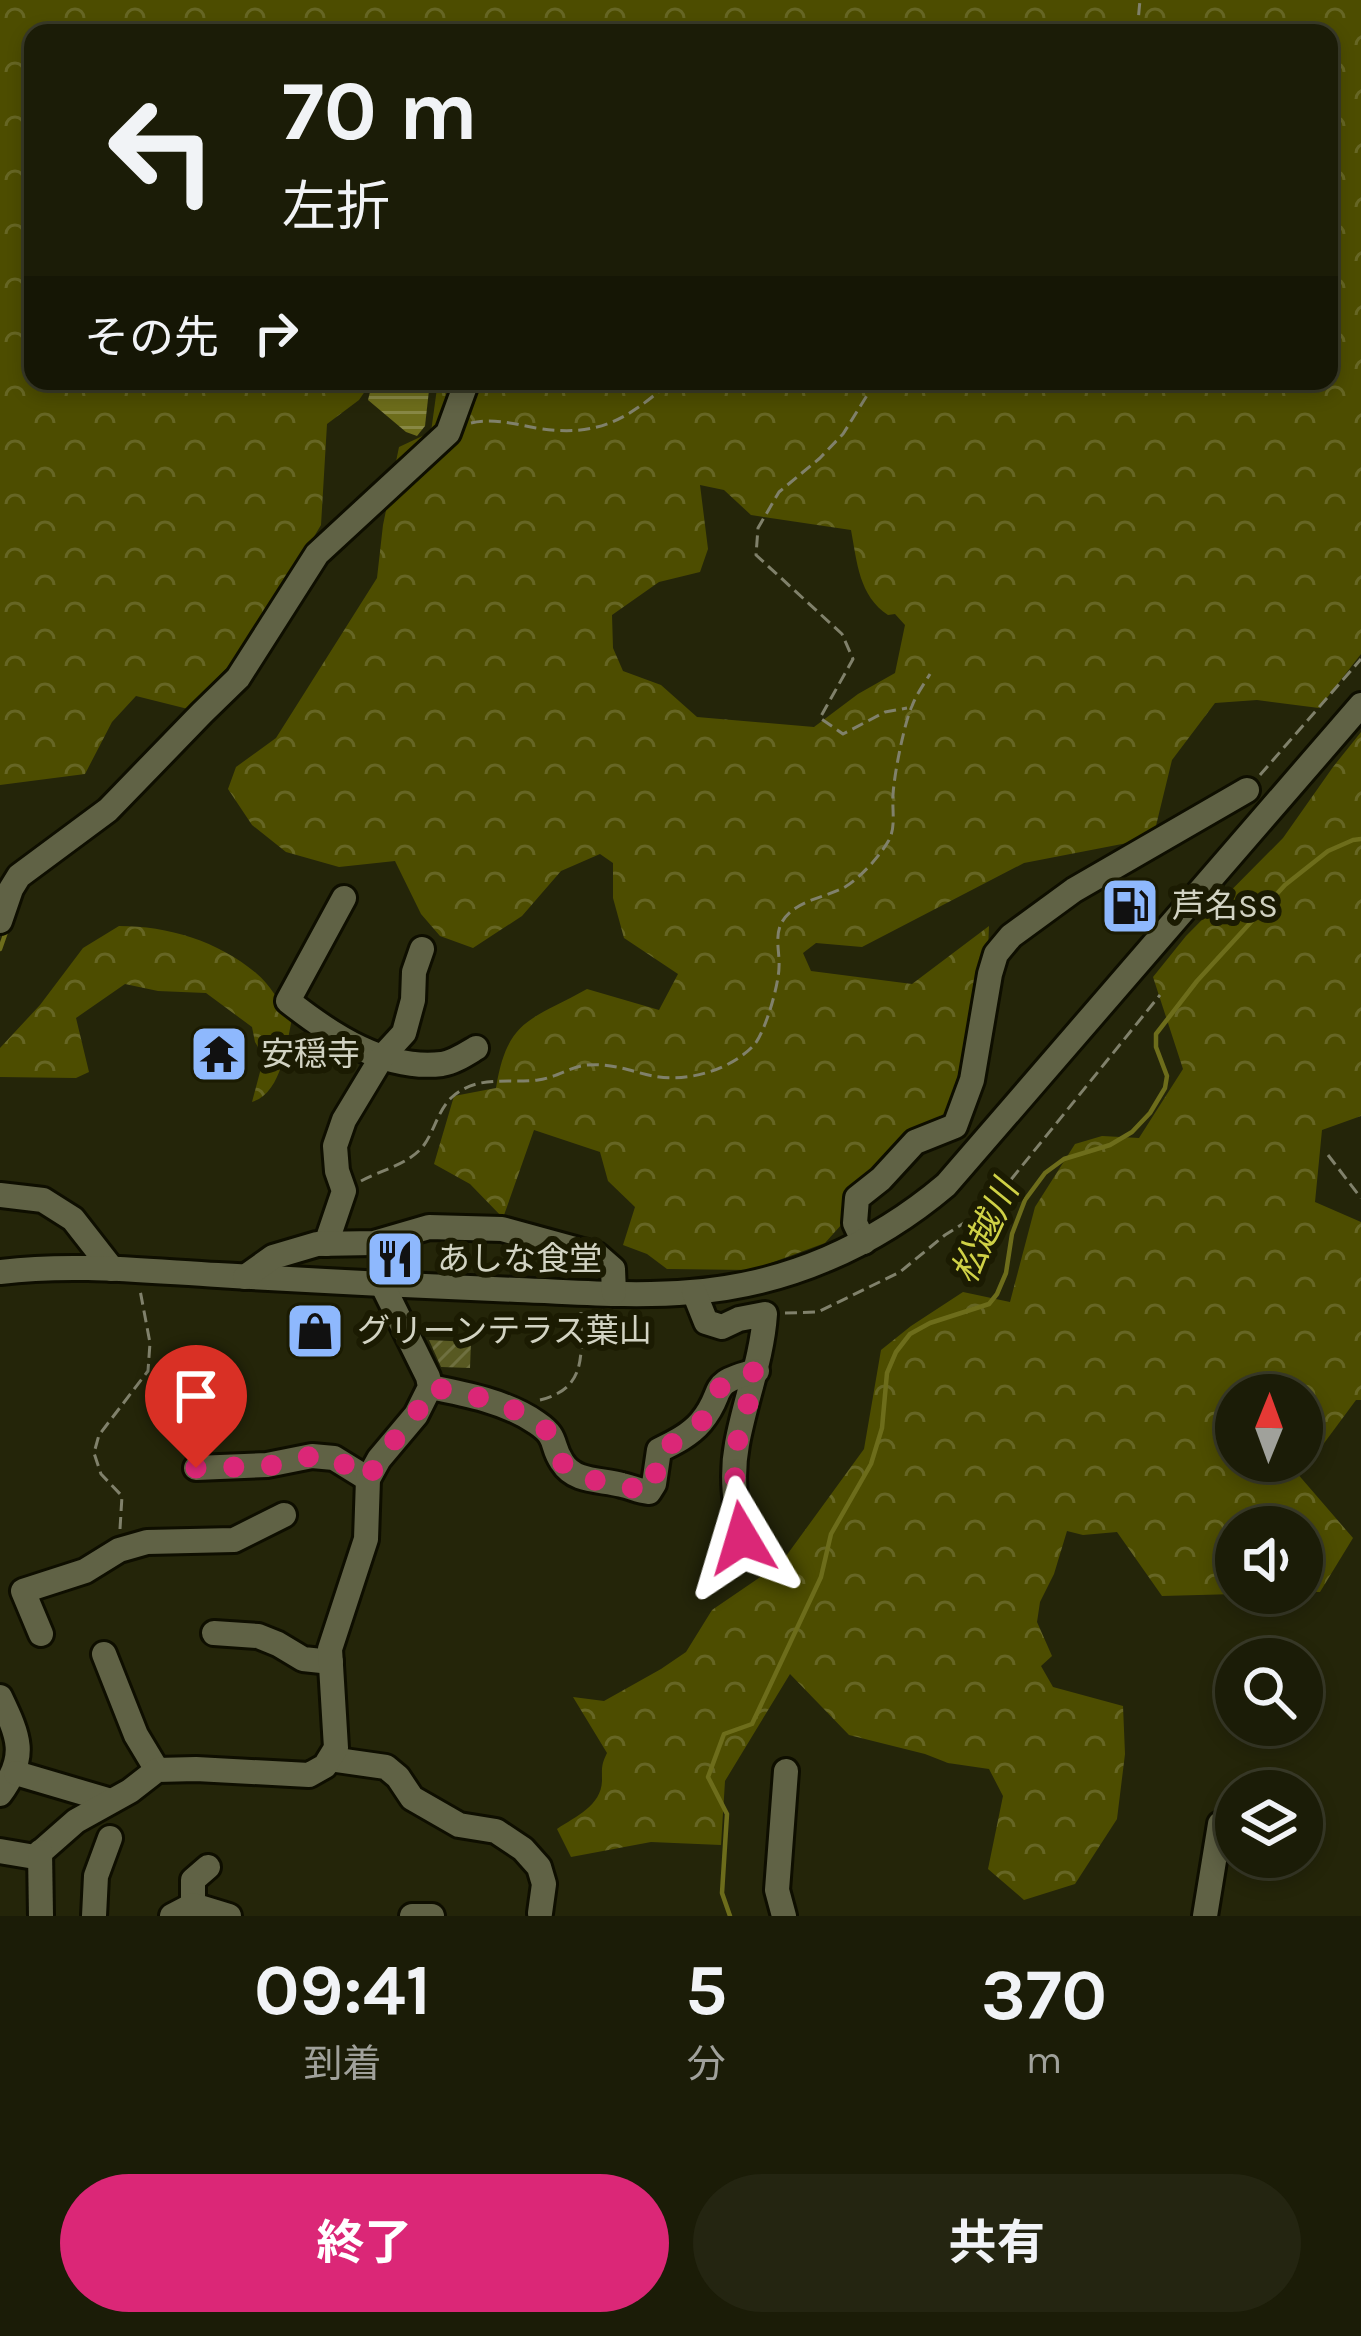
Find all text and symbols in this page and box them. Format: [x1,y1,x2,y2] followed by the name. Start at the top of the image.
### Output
[282,62,478,160] text: 70 m
[84,72,240,228] icon: left
[282,175,390,239] text: 左折
[243,300,309,366] icon: right
[84,312,219,364] text: その先
[1099,875,1161,937] fuel station icon: 芦名SS
[1172,887,1278,925] place label: 芦名SS
[188,1023,250,1085] temple icon: 安穏寺
[261,1035,360,1073] place label: 安穏寺
[943,1171,1029,1290] water label: 松越川
[364,1228,426,1290] restaurant icon: あしな食堂
[437,1240,602,1278] place label: あしな食堂
[284,1300,346,1362] shop icon: グリーンテラス葉山
[357,1312,652,1350] place label: グリーンテラス葉山
[145,1345,247,1468] pin
[163,1363,229,1429] icon: arrive
[1215,1374,1323,1482] north arrow
[1215,1374,1323,1878] map controls
[679,1475,805,1601] position arrow
[1215,1506,1323,1614] button: sound
[1215,1638,1323,1746] button: search
[1215,1770,1323,1878] button: layers
[254,1948,431,2032] text: 09:41
[685,1948,727,2032] text: 5
[981,1953,1107,2037] text: 370
[1026,2037,1062,2083] text: m
[304,2041,382,2087] text: 到着
[687,2041,726,2087] text: 分
[60,2174,669,2312] button: 終了
[693,2174,1301,2312] button: 共有

